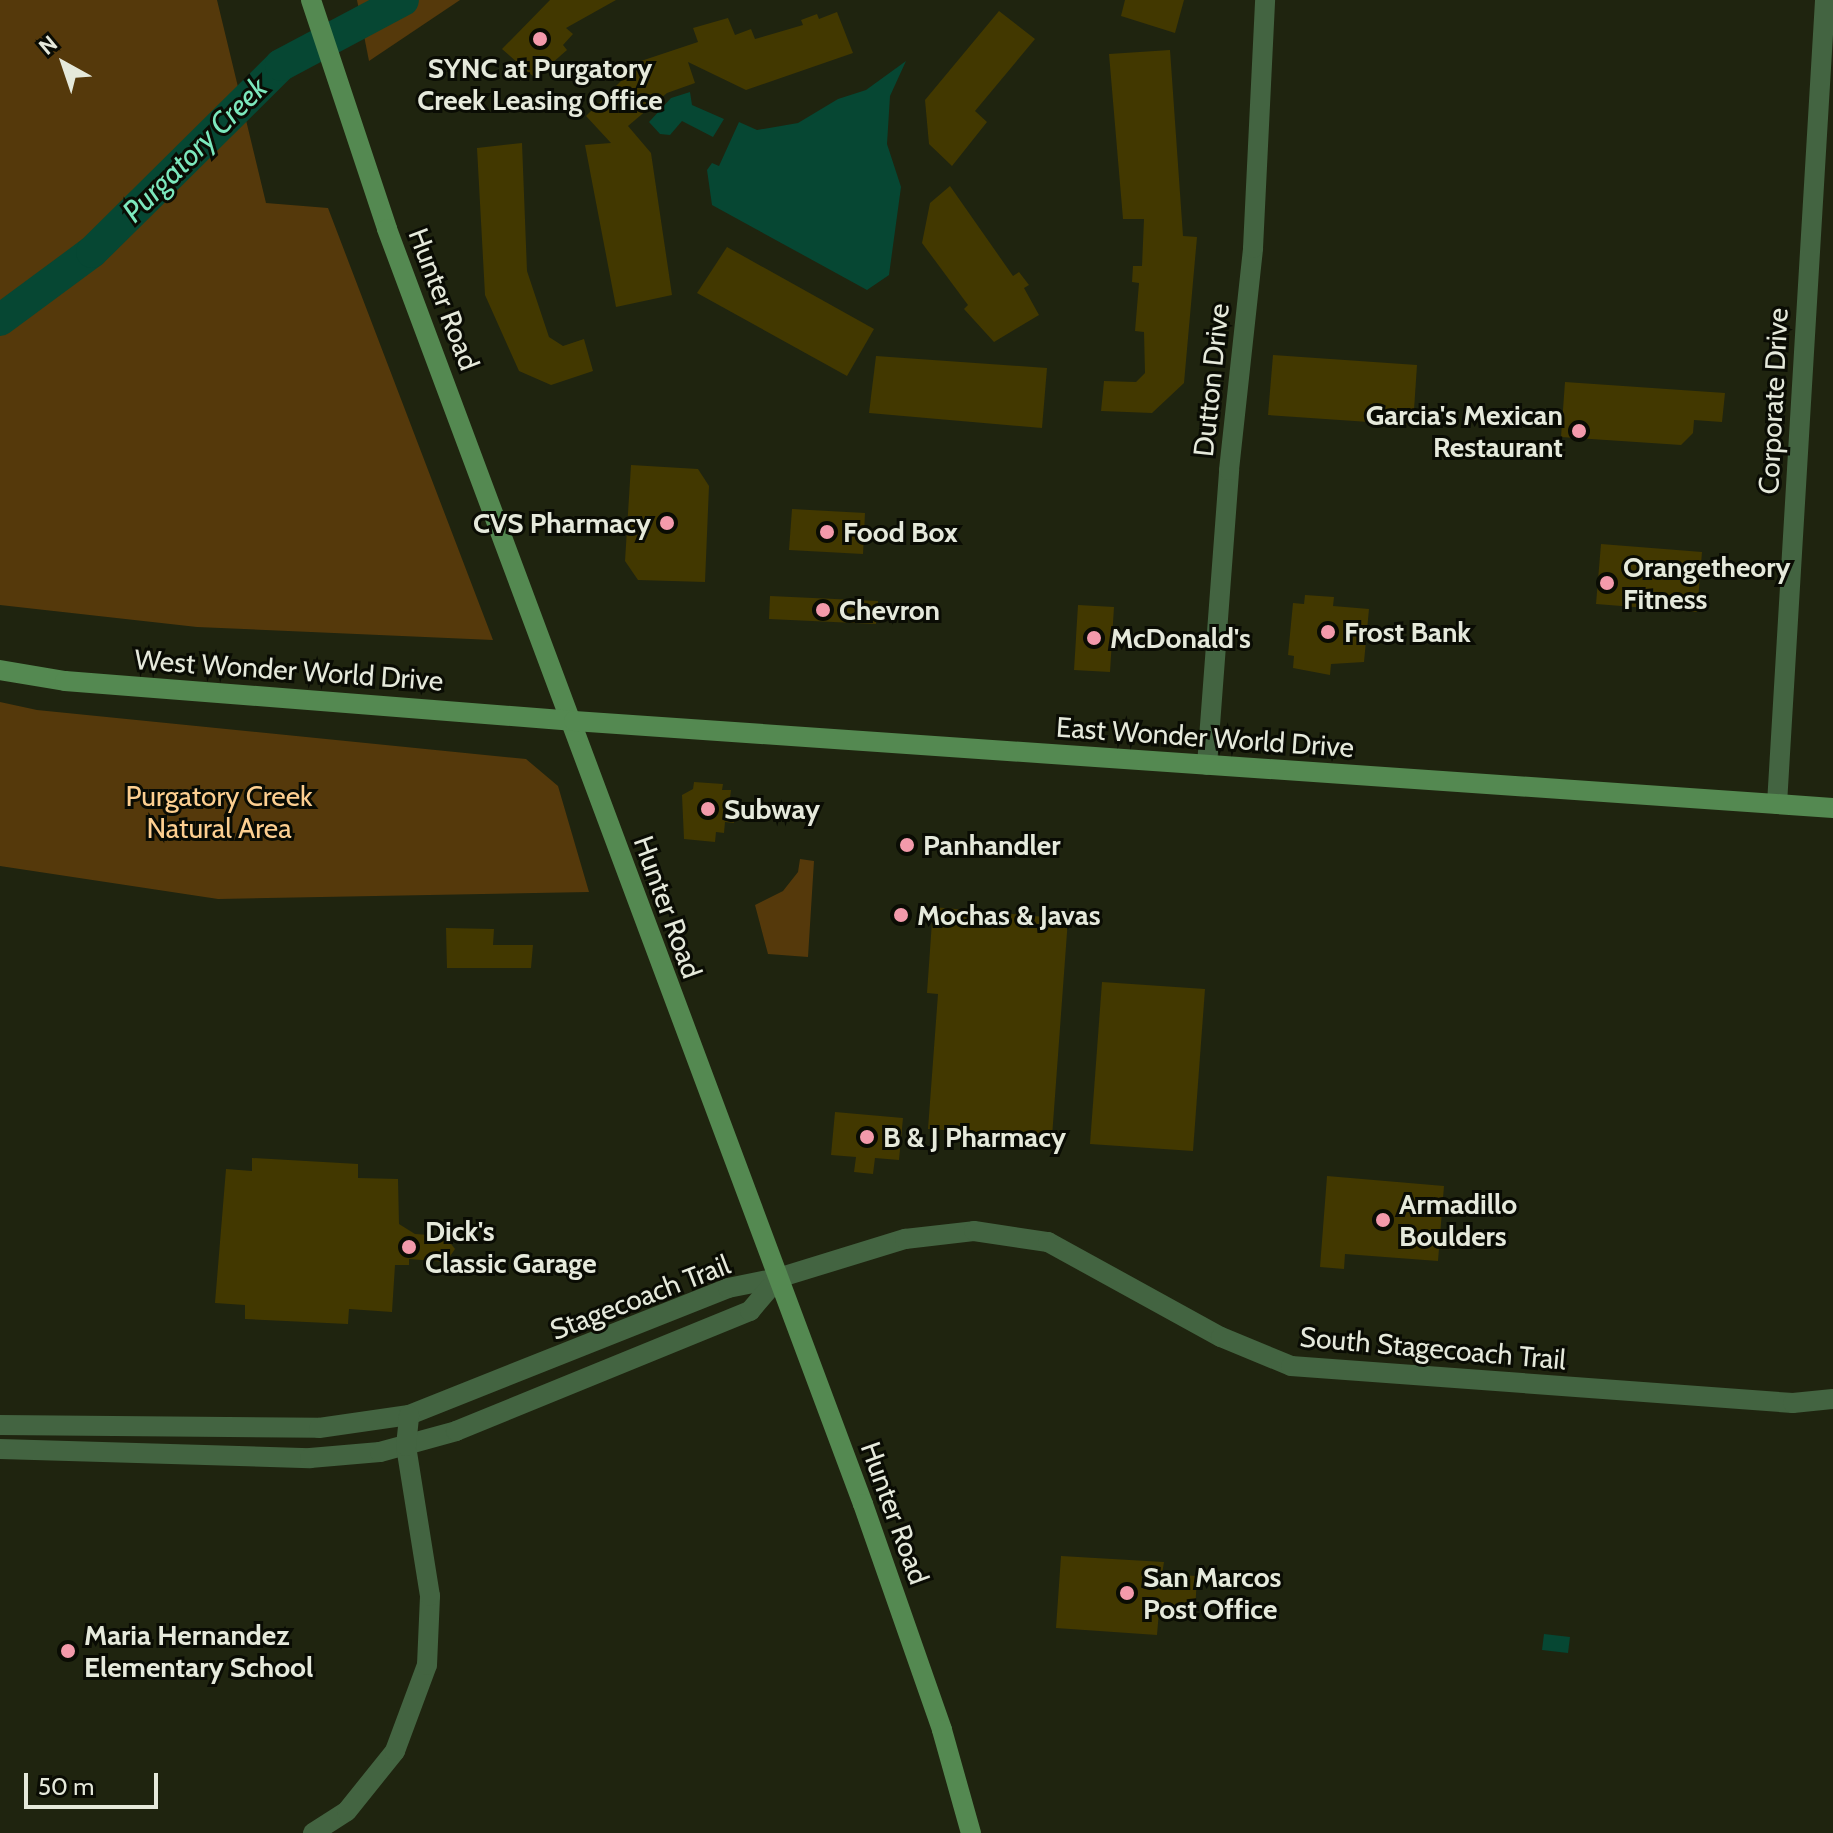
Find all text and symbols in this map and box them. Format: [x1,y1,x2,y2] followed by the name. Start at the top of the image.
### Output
[24,24,104,104] north arrow
[34,30,63,61] text: N
[531,30,549,48] marker: SYNC at Purgatory Creek Leasing Office
[417,51,663,117] place label: SYNC at Purgatory Creek Leasing Office
[115,70,275,230] water label: Purgatory Creek
[402,223,486,375] street label: Hunter Road
[1186,302,1236,458] street label: Dutton Drive
[1751,307,1795,495] street label: Corporate Drive
[1366,398,1563,464] place label: Garcia's Mexican Restaurant
[1570,422,1588,440] marker: Garcia's Mexican Restaurant
[473,506,651,540] place label: CVS Pharmacy
[658,514,676,532] marker: CVS Pharmacy
[843,515,958,549] place label: Food Box
[818,523,836,541] marker: Food Box
[1623,550,1791,616] place label: Orangetheory Fitness
[1598,574,1616,592] marker: Orangetheory Fitness
[839,593,940,627] place label: Chevron
[814,601,832,619] marker: Chevron
[1344,615,1471,649] place label: Frost Bank
[1110,621,1251,655] place label: McDonald's
[1319,623,1337,641] marker: Frost Bank
[1085,629,1103,647] marker: McDonald's
[134,642,444,698] street label: West Wonder World Drive
[1055,710,1355,764] street label: East Wonder World Drive
[125,779,313,845] park label: Purgatory Creek Natural Area
[724,792,820,826] place label: Subway
[699,800,717,818] marker: Subway
[923,828,1060,862] place label: Panhandler
[627,831,709,983] street label: Hunter Road
[898,836,916,854] marker: Panhandler
[917,898,1101,932] place label: Mochas & Javas
[892,906,910,924] marker: Mochas & Javas
[883,1120,1066,1154] place label: B & J Pharmacy
[858,1128,876,1146] marker: B & J Pharmacy
[1399,1187,1517,1253] place label: Armadillo Boulders
[1374,1211,1392,1229] marker: Armadillo Boulders
[425,1214,597,1280] place label: Dick's Classic Garage
[400,1238,418,1256] marker: Dick's Classic Garage
[545,1247,735,1347] street label: Stagecoach Trail
[1299,1320,1567,1376] street label: South Stagecoach Trail
[854,1437,936,1589] street label: Hunter Road
[1143,1560,1281,1626] place label: San Marcos Post Office
[1118,1584,1136,1602] marker: San Marcos Post Office
[84,1618,313,1684] place label: Maria Hernandez Elementary School
[59,1642,77,1660] marker: Maria Hernandez Elementary School
[28,1757,162,1807] scale bar
[38,1772,94,1801] text: 50 m

